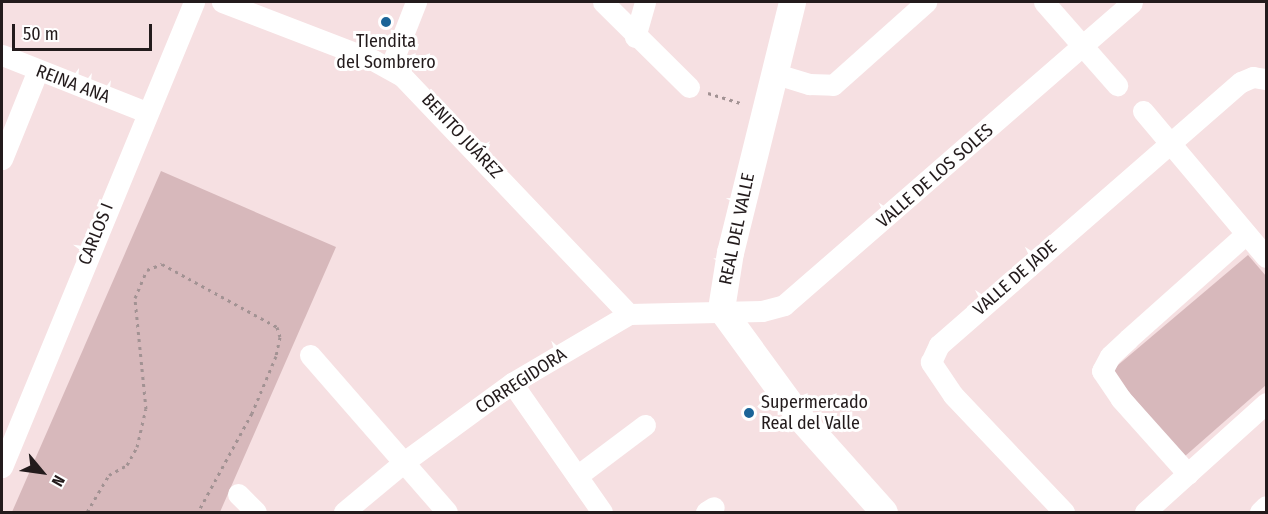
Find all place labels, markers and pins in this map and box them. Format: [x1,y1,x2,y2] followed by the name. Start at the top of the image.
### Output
[379,15,393,29] marker: TIendita del Sombrero
[336,31,436,74] place label: TIendita del Sombrero
[761,392,868,434] place label: Supermercado Real del Valle
[742,406,756,420] marker: Supermercado Real del Valle

